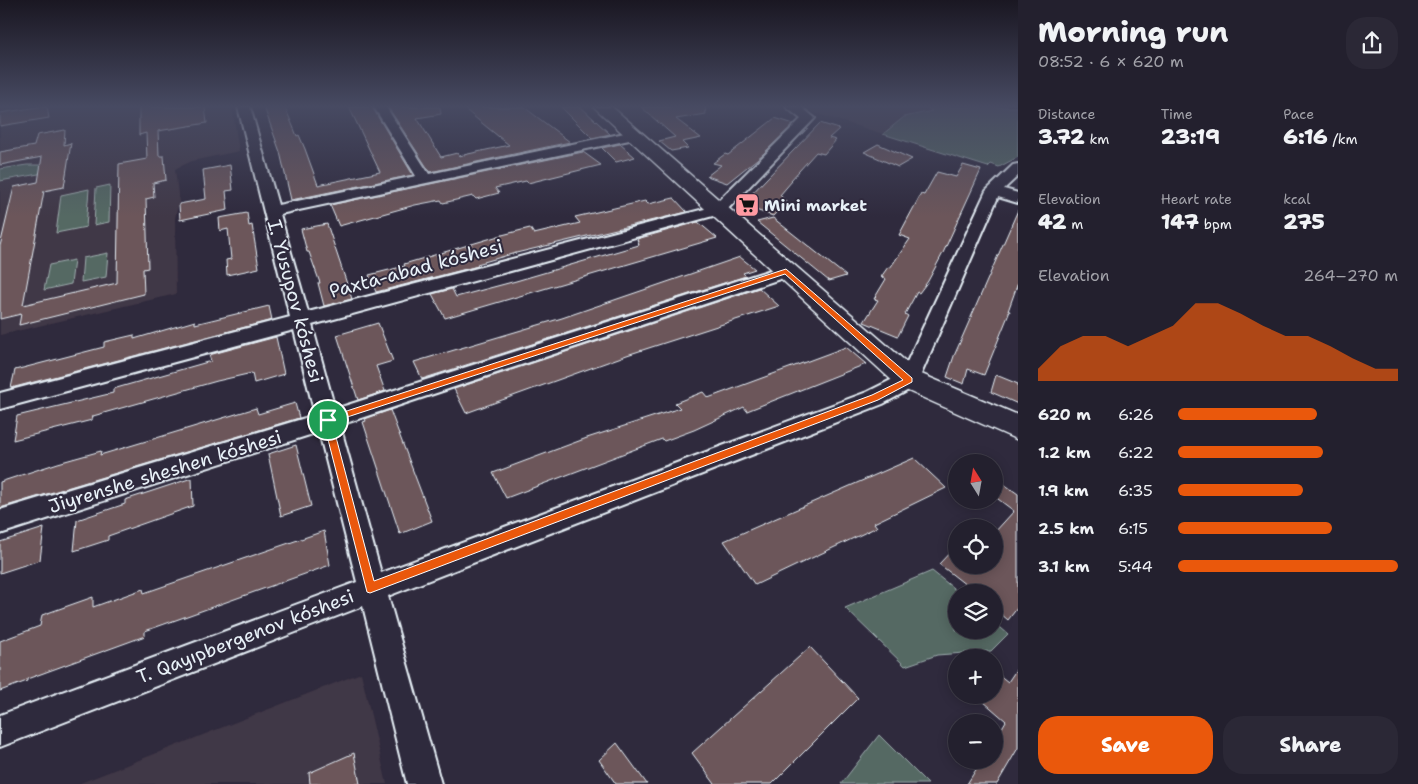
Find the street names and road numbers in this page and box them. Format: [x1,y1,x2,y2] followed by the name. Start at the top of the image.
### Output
[262,217,329,385] street label: I. Yusupov kóshesi
[326,233,506,304] street label: Paxta-abad kóshesi
[46,424,285,519] street label: Jiyrenshe sheshen kóshesi
[133,583,357,690] street label: T. Qayıpbergenov kóshesi

